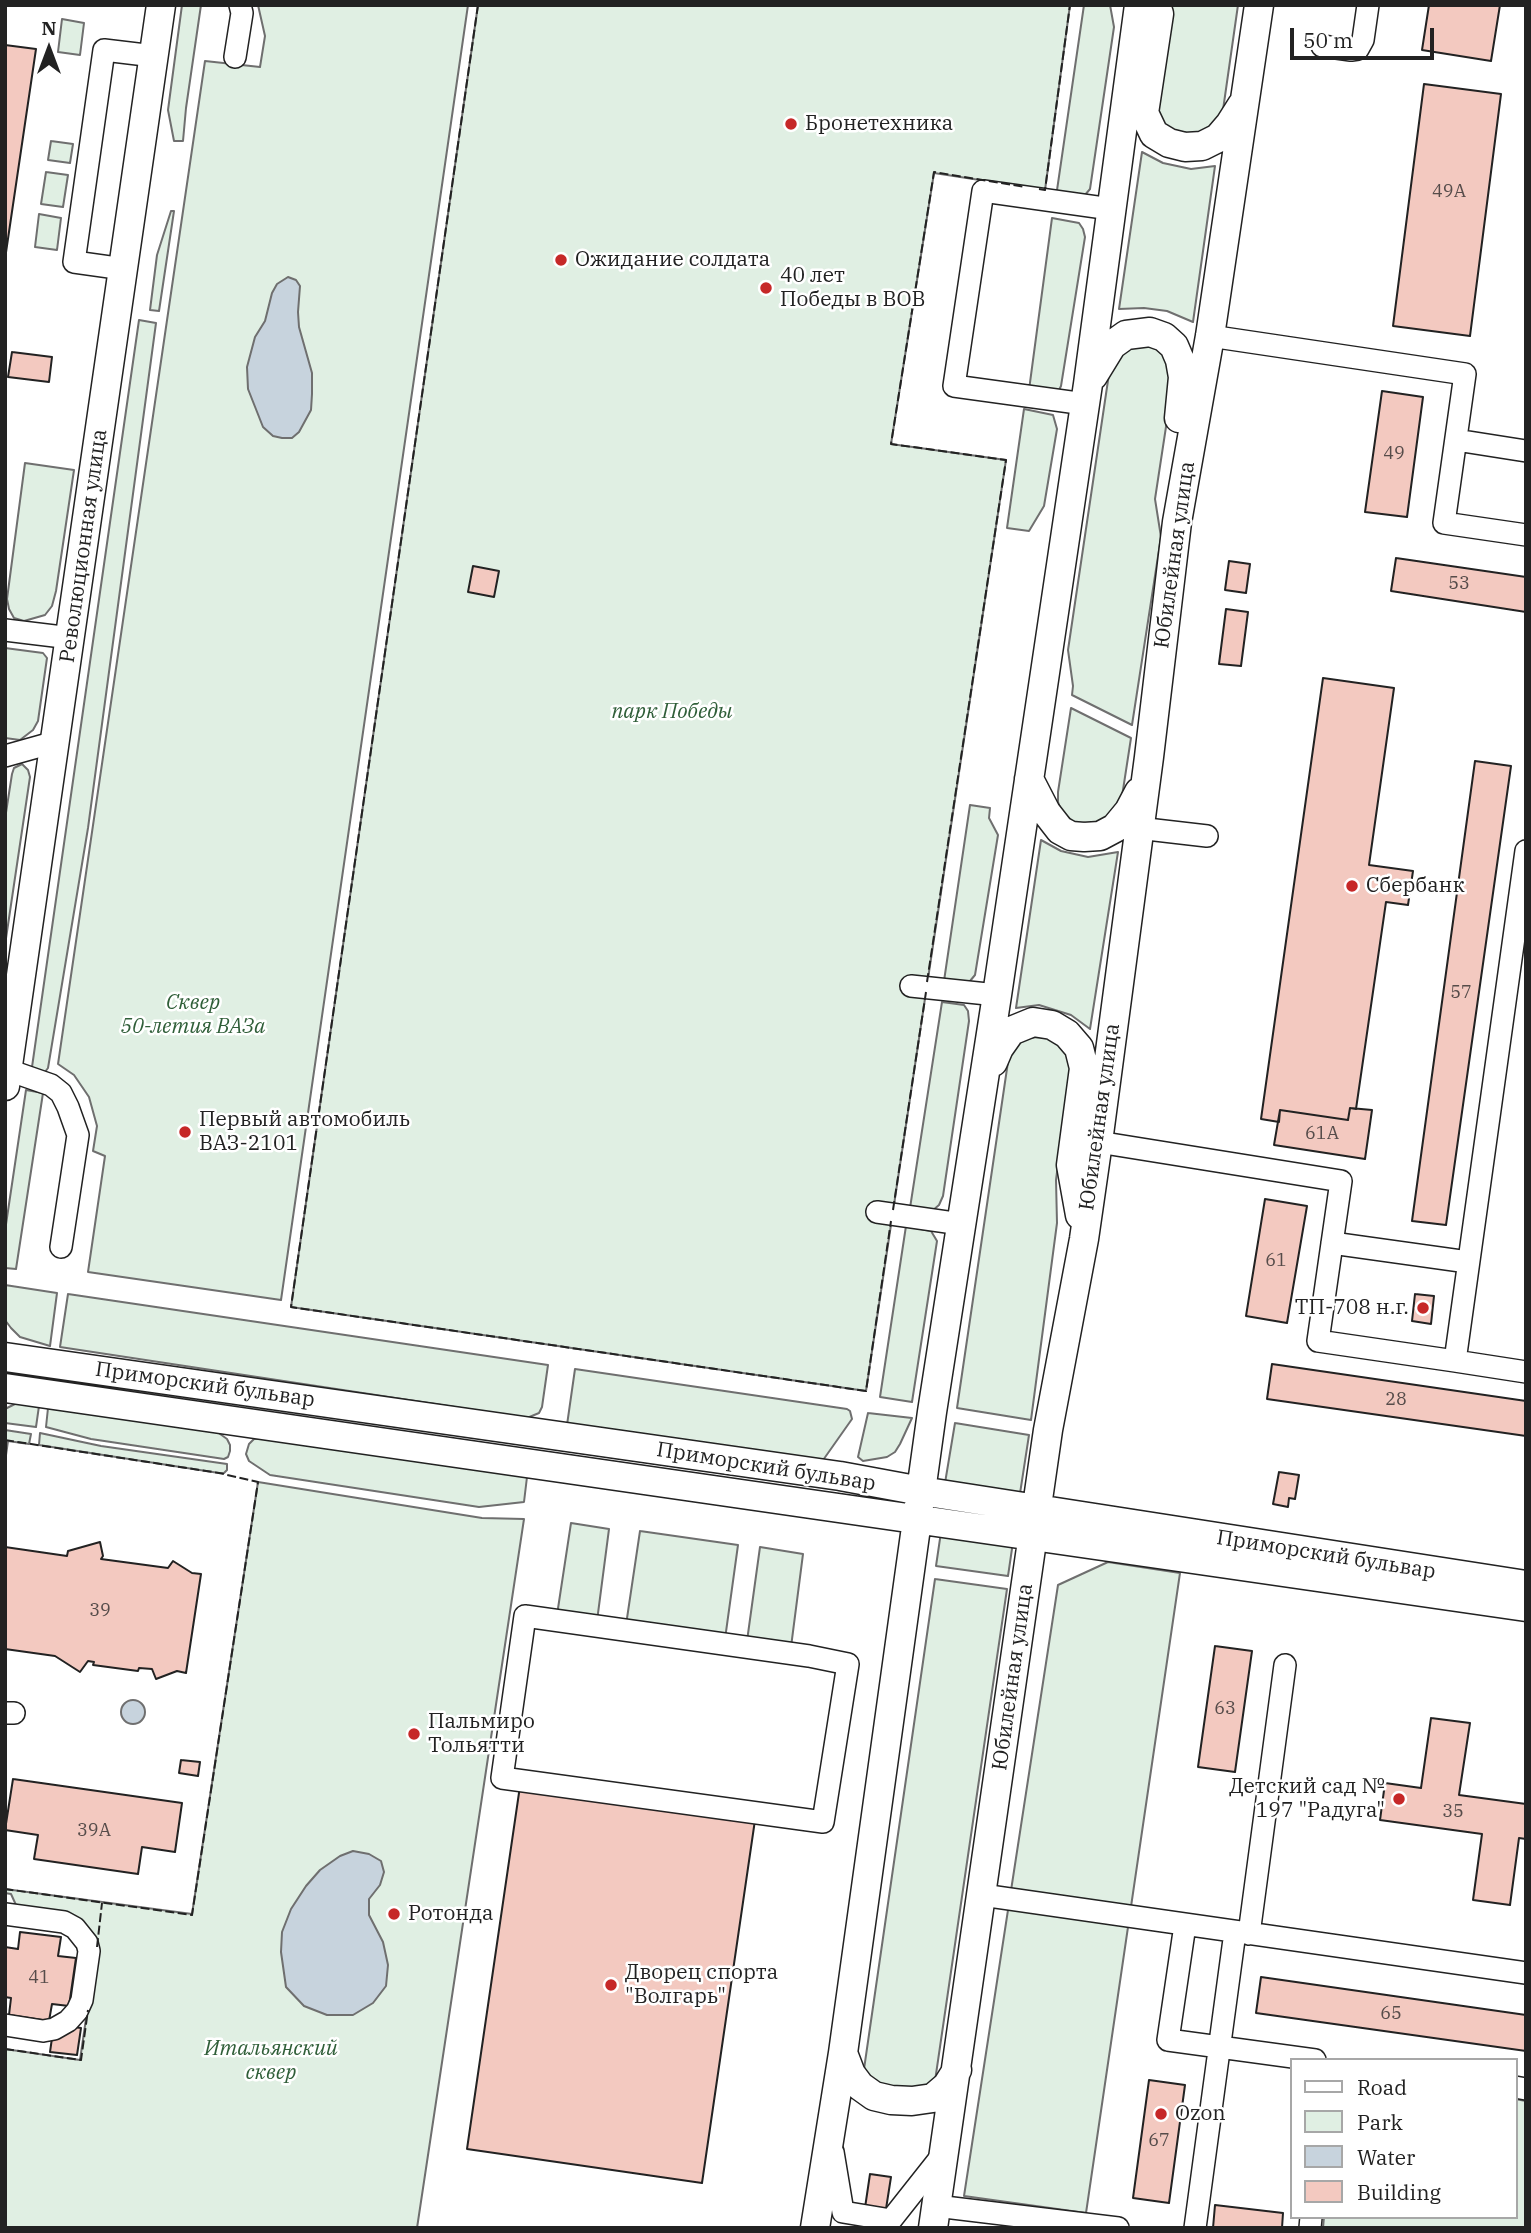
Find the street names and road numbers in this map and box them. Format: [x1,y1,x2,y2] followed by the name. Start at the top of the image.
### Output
[55,428,113,664] street label: Революционная улица
[1149,460,1201,650] street label: Юбилейная улица
[1074,1022,1126,1212] street label: Юбилейная улица
[94,1357,316,1413] street label: Приморский бульвар
[655,1437,877,1497] street label: Приморский бульвар
[1215,1525,1437,1585] street label: Приморский бульвар
[987,1582,1039,1772] street label: Юбилейная улица

